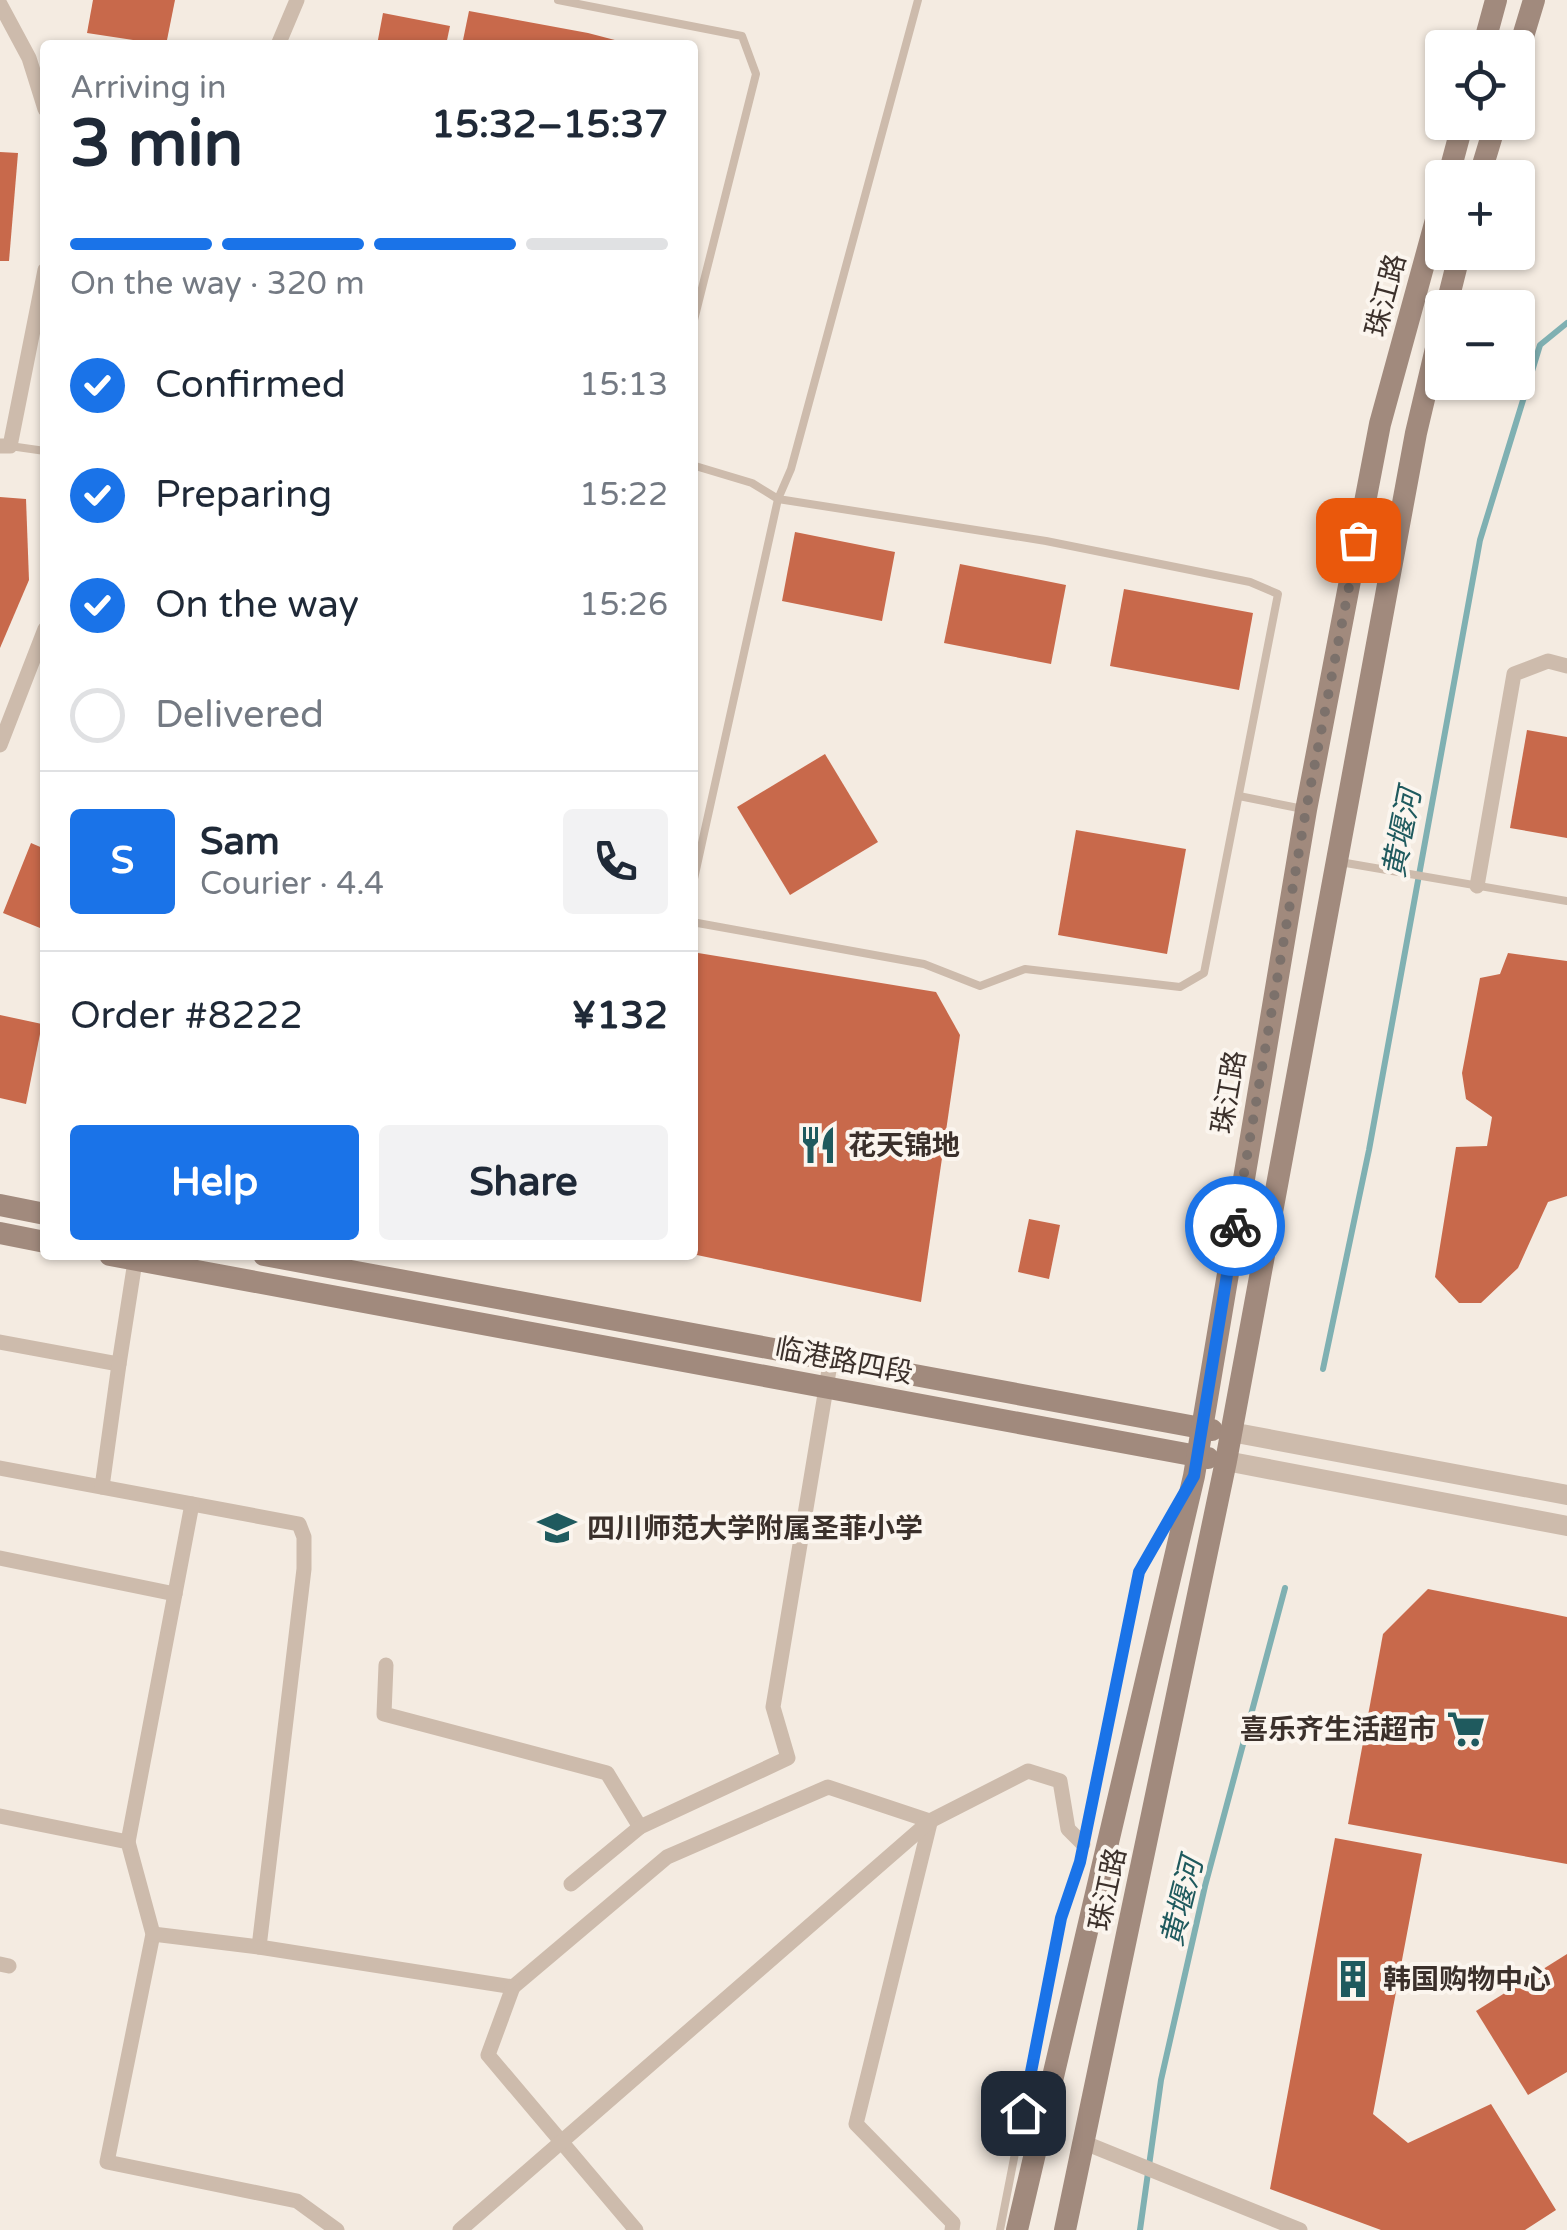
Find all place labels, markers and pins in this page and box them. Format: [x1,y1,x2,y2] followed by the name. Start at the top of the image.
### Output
[1316,498,1401,583] pin
[797,1124,839,1166] restaurant icon: 花天锦地
[848,1129,960,1163] place label: 花天锦地
[536,1507,578,1549] school or university icon: 四川师范大学附属圣菲小学
[587,1512,923,1546] place label: 四川师范大学附属圣菲小学
[1445,1708,1487,1750] supermarket icon: 喜乐齐生活超市
[1240,1713,1436,1747] place label: 喜乐齐生活超市
[1332,1958,1374,2000] building icon: 韩国购物中心
[1383,1963,1551,1997] place label: 韩国购物中心
[981,2071,1066,2156] pin

